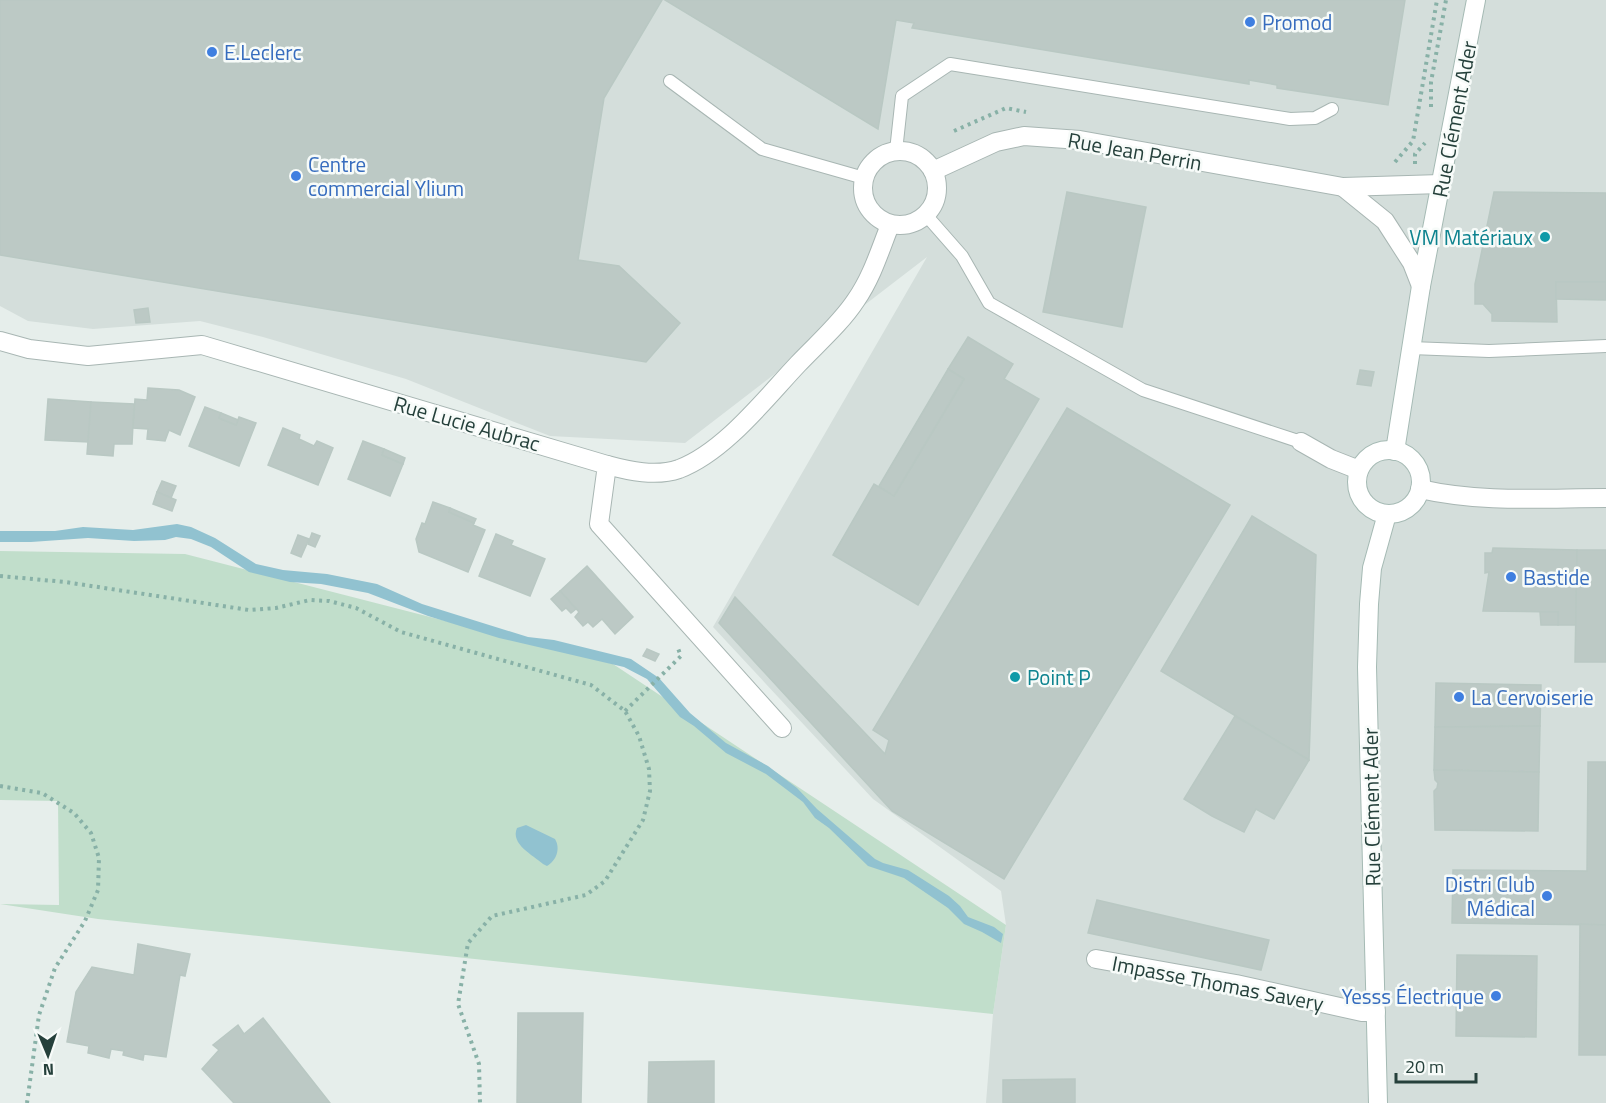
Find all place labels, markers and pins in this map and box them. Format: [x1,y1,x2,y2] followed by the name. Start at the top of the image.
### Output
[1262,6,1332,38] place label: Promod
[1243,15,1257,29] marker: Promod
[224,36,302,68] place label: E.Leclerc
[205,45,219,59] marker: E.Leclerc
[308,148,464,204] place label: Centre commercial Ylium
[289,169,303,183] marker: Centre commercial Ylium
[1409,221,1533,253] place label: VM Matériaux
[1538,230,1552,244] marker: VM Matériaux
[1523,561,1590,593] place label: Bastide
[1504,570,1518,584] marker: Bastide
[1027,661,1091,693] place label: Point P
[1008,670,1022,684] marker: Point P
[1471,681,1594,713] place label: La Cervoiserie
[1452,690,1466,704] marker: La Cervoiserie
[1445,868,1535,924] place label: Distri Club Médical
[1540,889,1554,903] marker: Distri Club Médical
[1341,980,1484,1012] place label: Yesss Électrique
[1489,989,1503,1003] marker: Yesss Électrique

